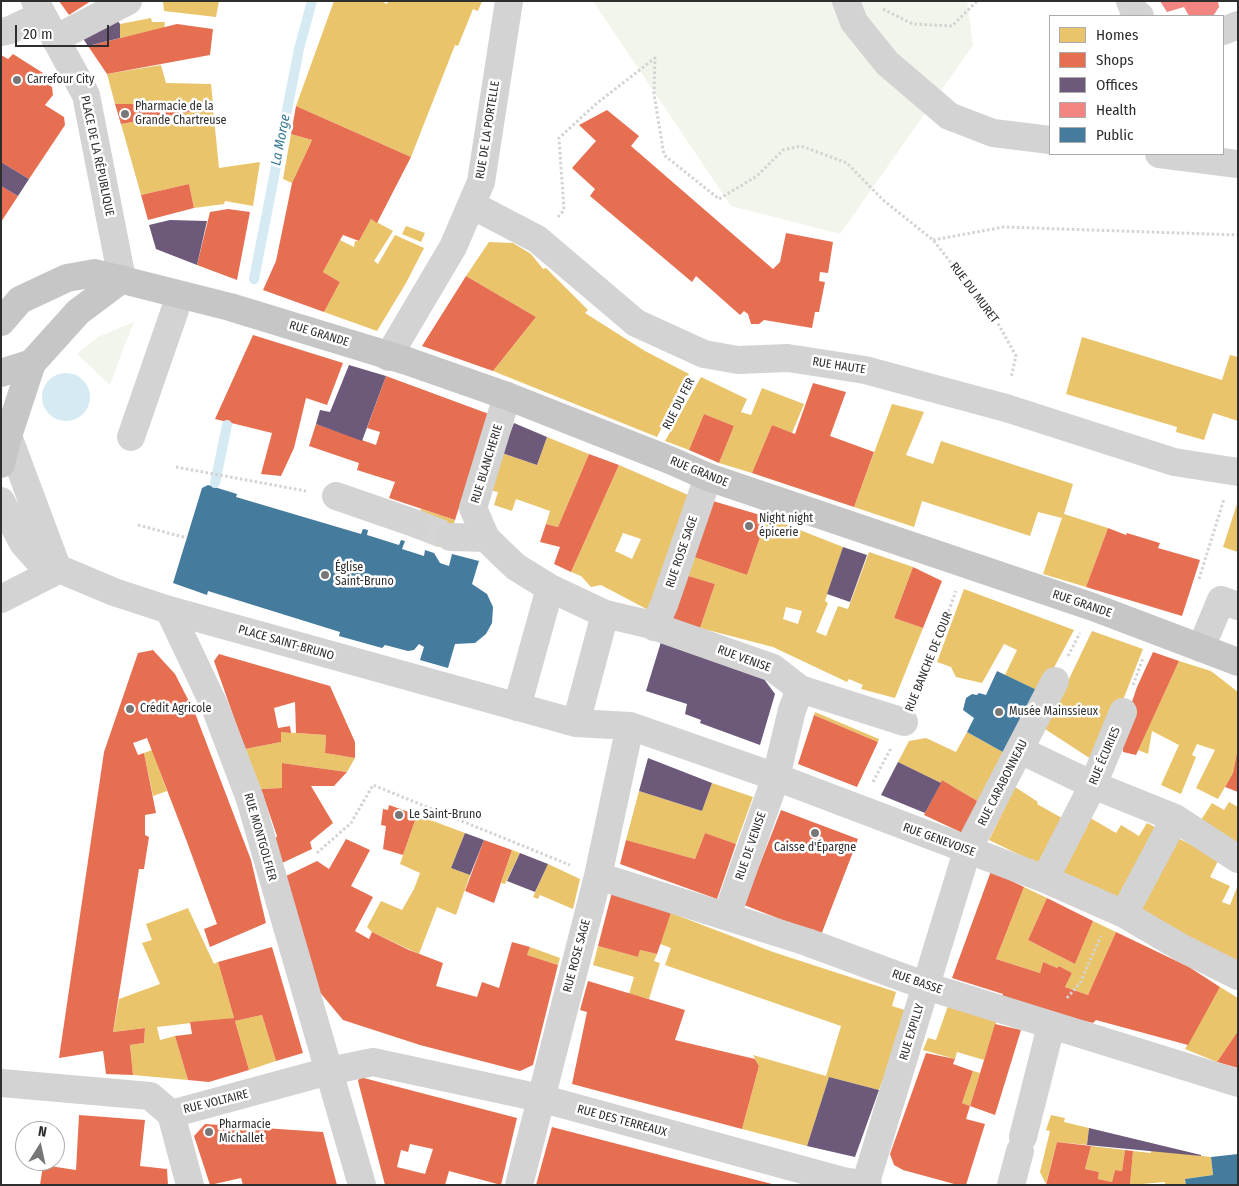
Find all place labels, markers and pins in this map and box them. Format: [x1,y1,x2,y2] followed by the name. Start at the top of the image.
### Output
[27,73,94,87] place label: Carrefour City
[11,74,23,86] marker: Carrefour City
[135,100,226,128] place label: Pharmacie de la Grande Chartreuse
[119,108,131,120] marker: Pharmacie de la Grande Chartreuse
[759,512,813,540] place label: Night night épicerie
[743,520,755,532] marker: Night night épicerie
[335,561,394,589] place label: Église Saint-Bruno
[319,569,331,581] marker: Église Saint-Bruno
[140,702,211,716] place label: Crédit Agricole
[124,703,136,715] marker: Crédit Agricole
[1009,705,1098,719] place label: Musée Mainssieux
[993,706,1005,718] marker: Musée Mainssieux
[409,808,482,822] place label: Le Saint-Bruno
[393,809,405,821] marker: Le Saint-Bruno
[809,827,821,839] marker: Caisse d'Épargne
[774,841,856,855] place label: Caisse d'Épargne
[219,1118,271,1146] place label: Pharmacie Michallet
[203,1126,215,1138] marker: Pharmacie Michallet

